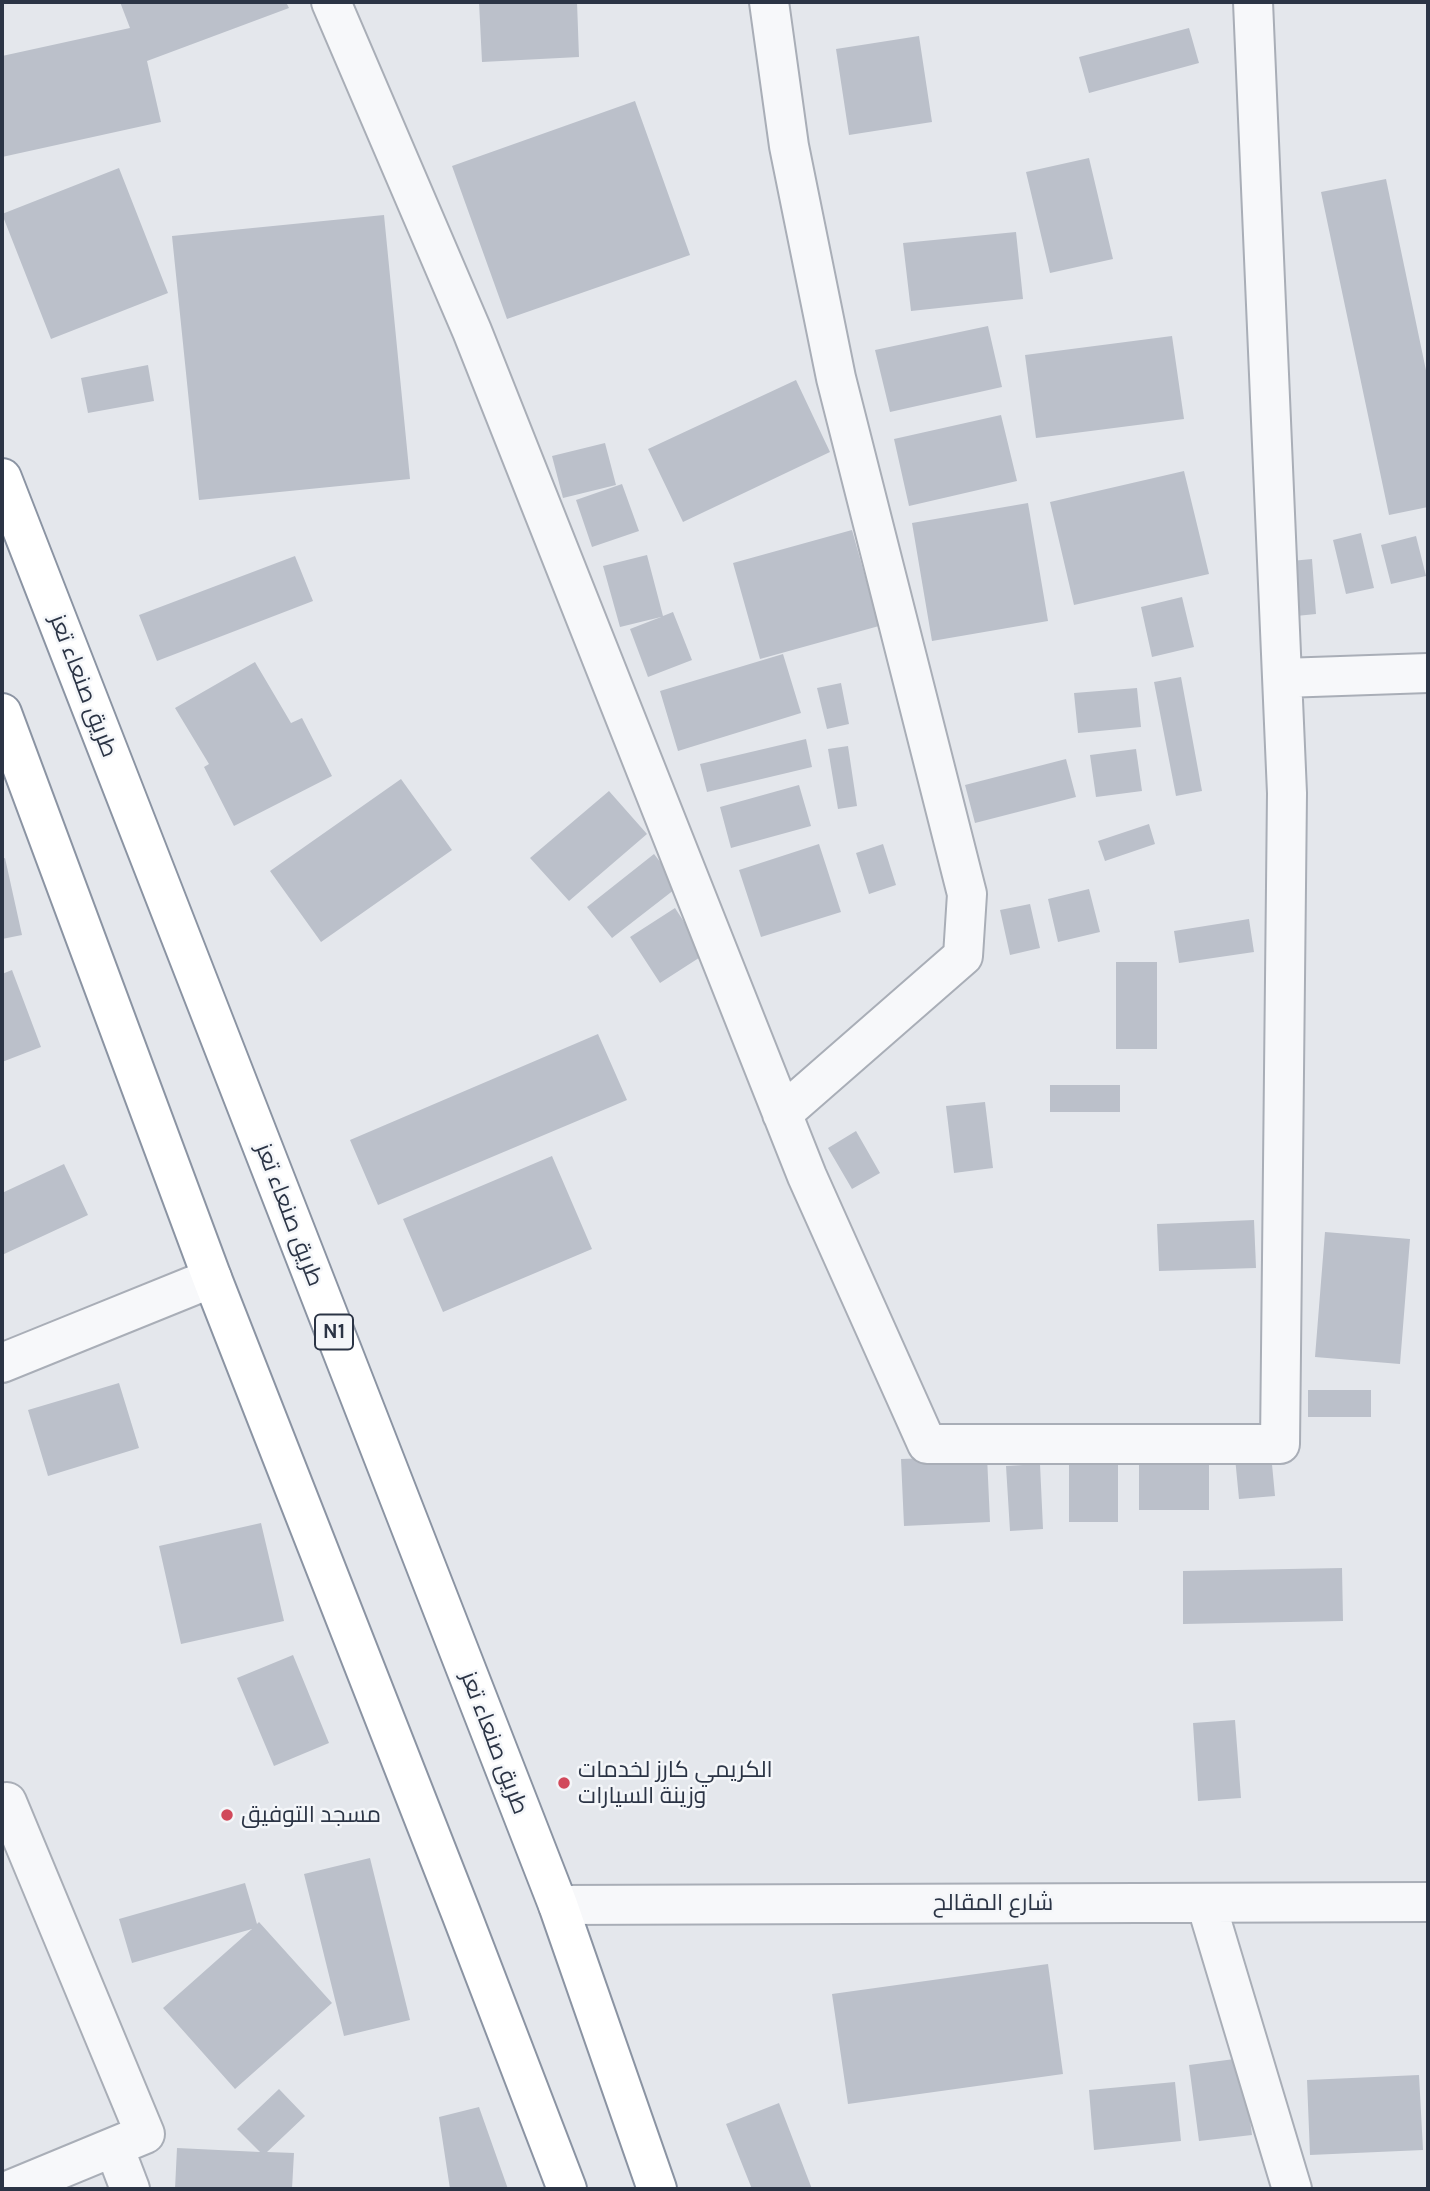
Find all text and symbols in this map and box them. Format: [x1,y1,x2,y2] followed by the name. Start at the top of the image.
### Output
[43,611,123,761] street label: طريق صنعاء تعز
[249,1140,329,1290] street label: طريق صنعاء تعز
[315,1314,353,1350] road number: N1
[454,1668,534,1818] street label: طريق صنعاء تعز
[578,1756,773,1810] place label: الكريمي كارز لخدمات وزينة السيارات
[556,1775,572,1791] marker: الكريمي كارز لخدمات وزينة السيارات
[241,1801,381,1829] place label: مسجد التوفيق
[219,1807,235,1823] marker: مسجد التوفيق
[933,1889,1053,1917] street label: شارع المقالح

